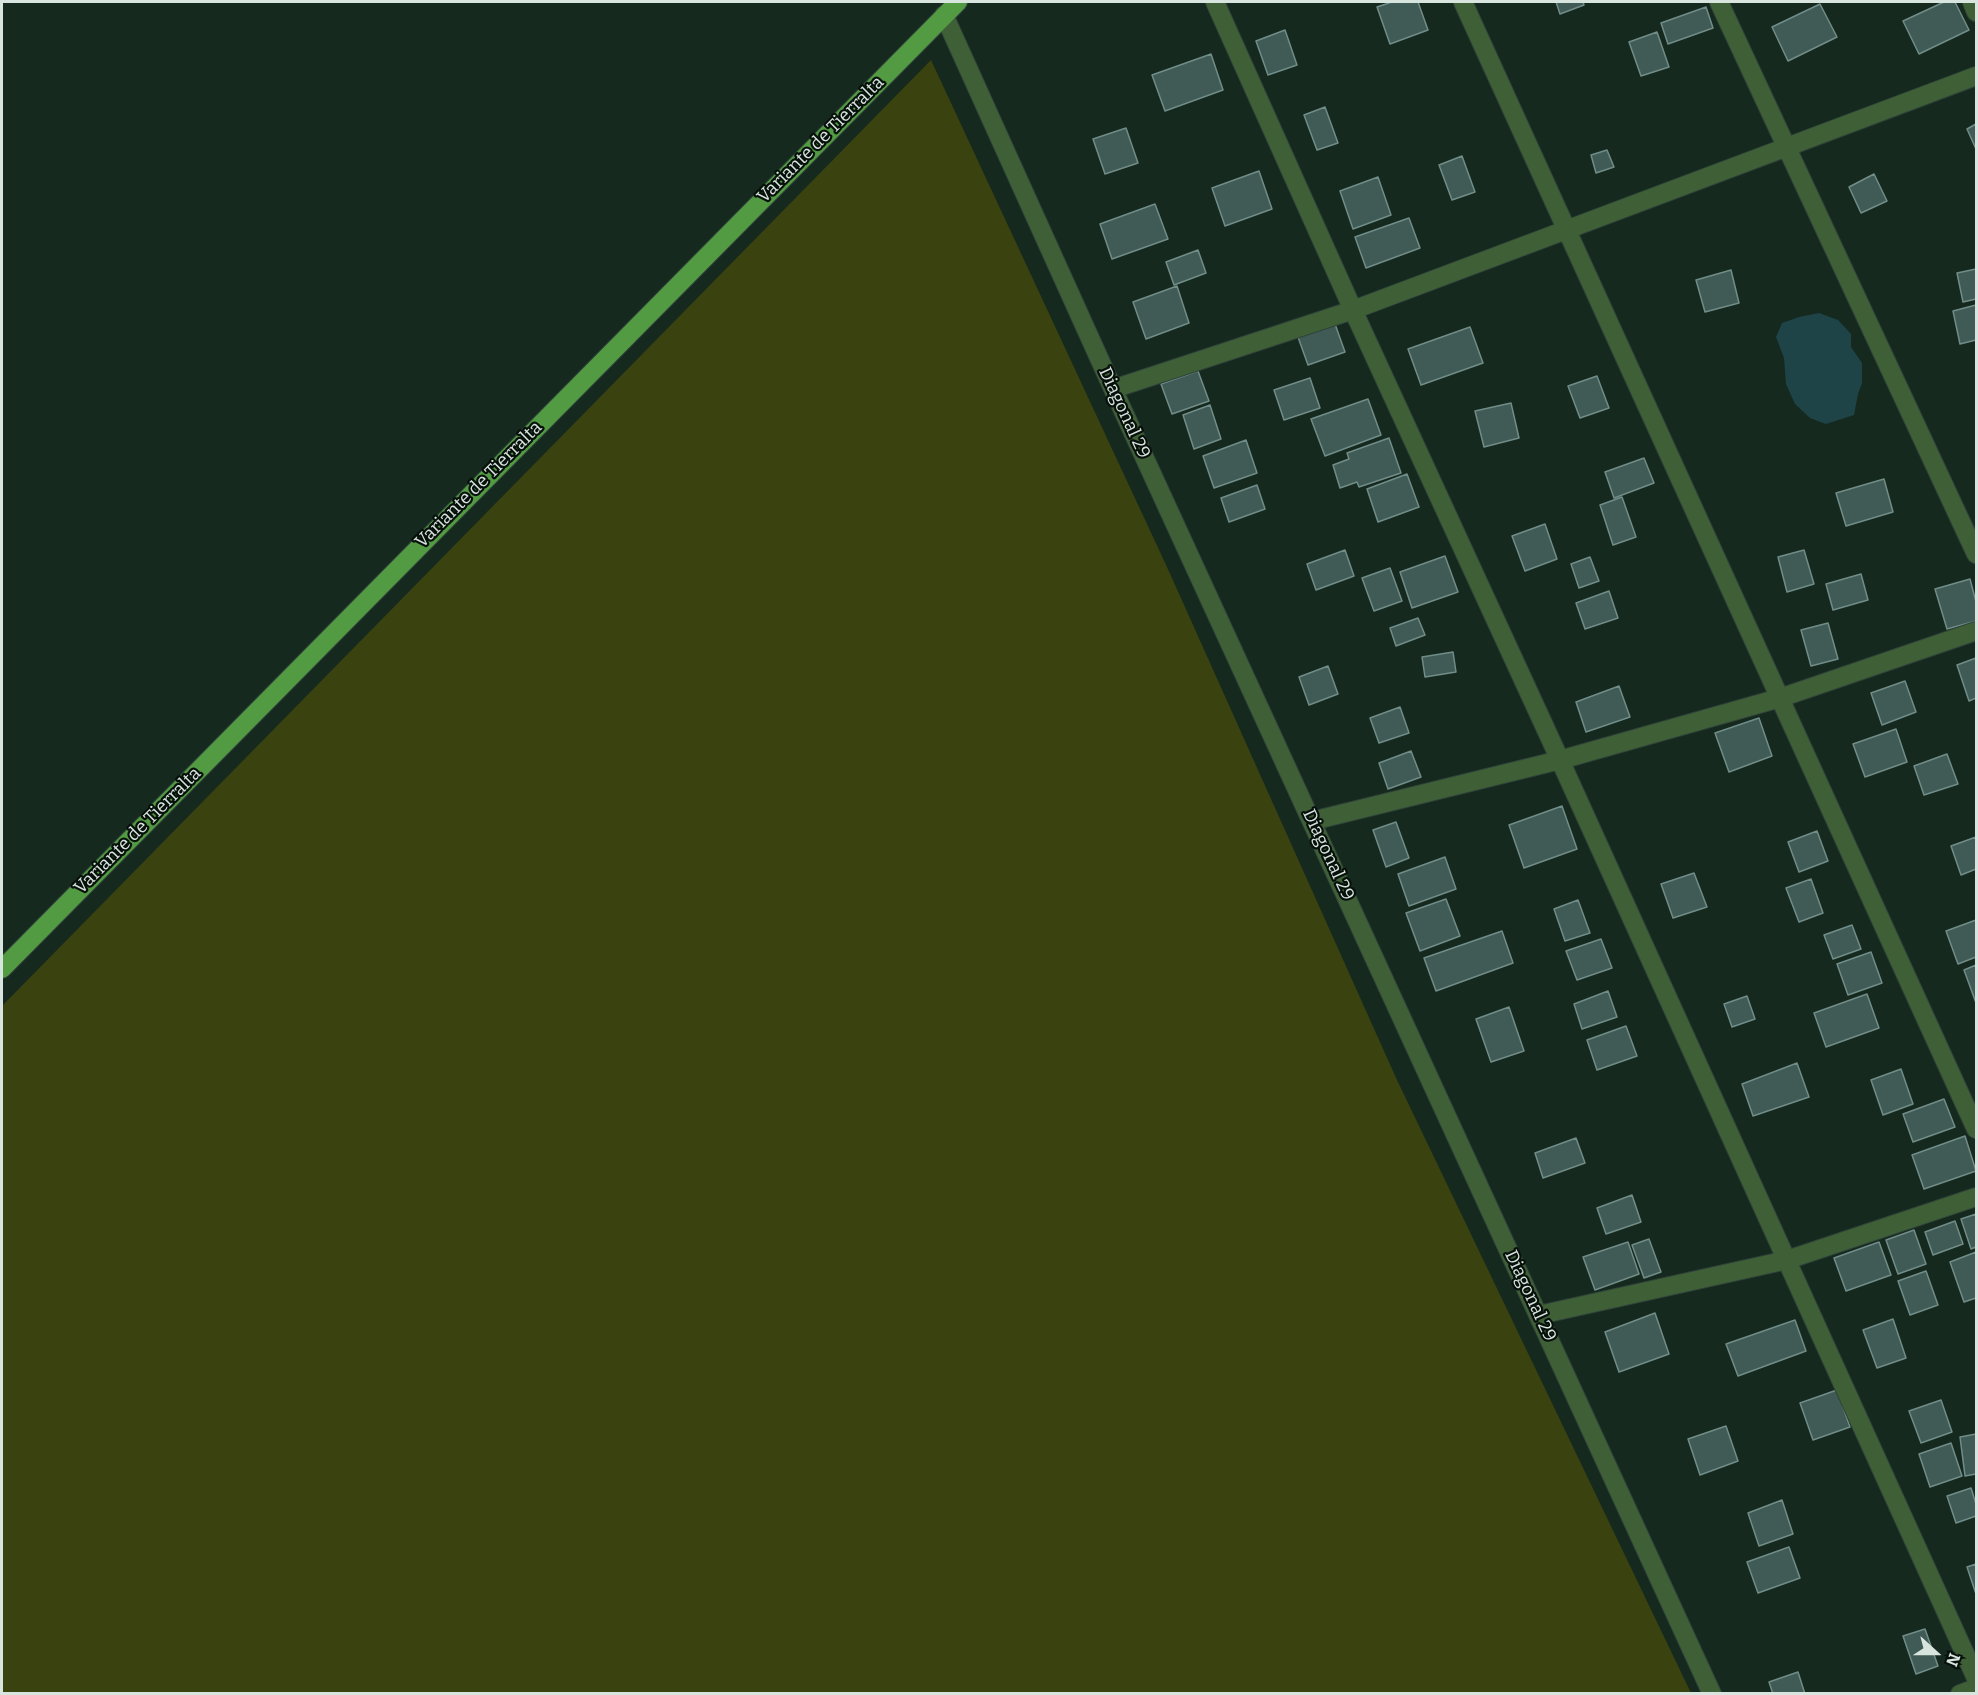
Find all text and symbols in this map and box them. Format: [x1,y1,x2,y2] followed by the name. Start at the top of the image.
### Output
[753,72,889,208] street label: Variante de Tierralta
[1093,364,1155,462] street label: Diagonal 29
[411,417,547,553] street label: Variante de Tierralta
[70,763,206,899] street label: Variante de Tierralta
[1297,806,1359,904] street label: Diagonal 29
[1499,1247,1561,1345] street label: Diagonal 29
[1906,1623,1966,1683] north arrow
[1942,1650,1964,1669] text: N

